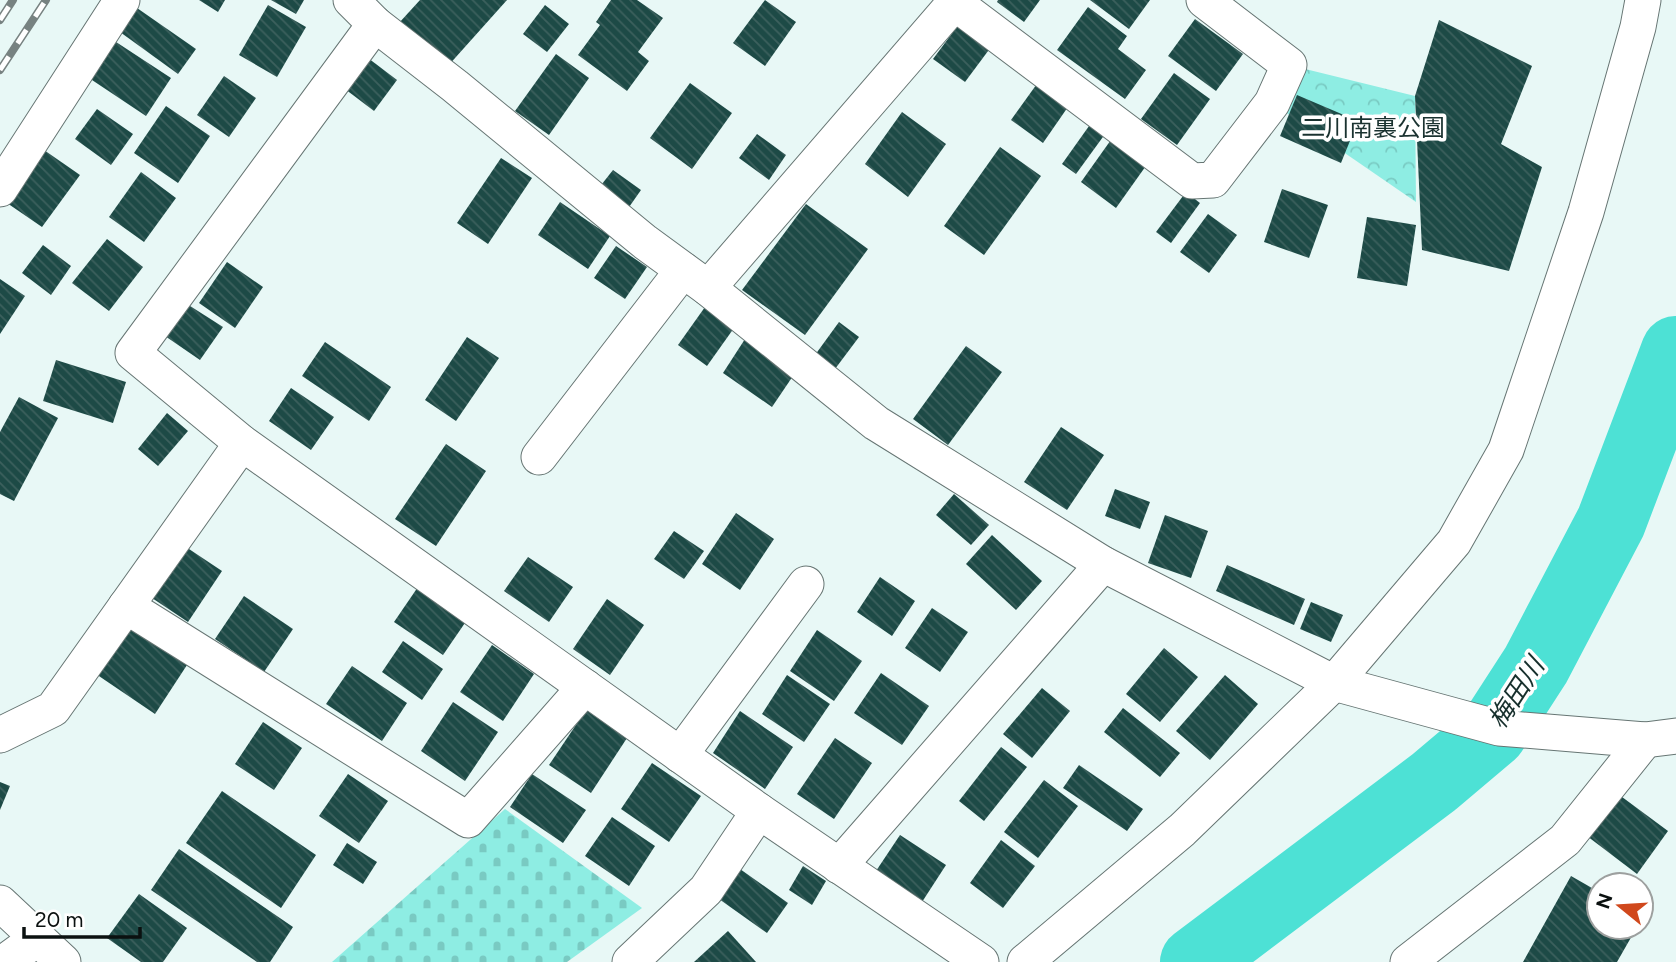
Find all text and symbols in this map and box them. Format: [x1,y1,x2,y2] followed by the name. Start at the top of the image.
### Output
[1301,113,1445,142] park label: 二川南裏公園
[1481,649,1552,734] water label: 梅田川
[1585,871,1655,941] north arrow
[1591,890,1618,911] text: N
[24,895,140,939] scale bar
[35,907,83,932] text: 20 m

